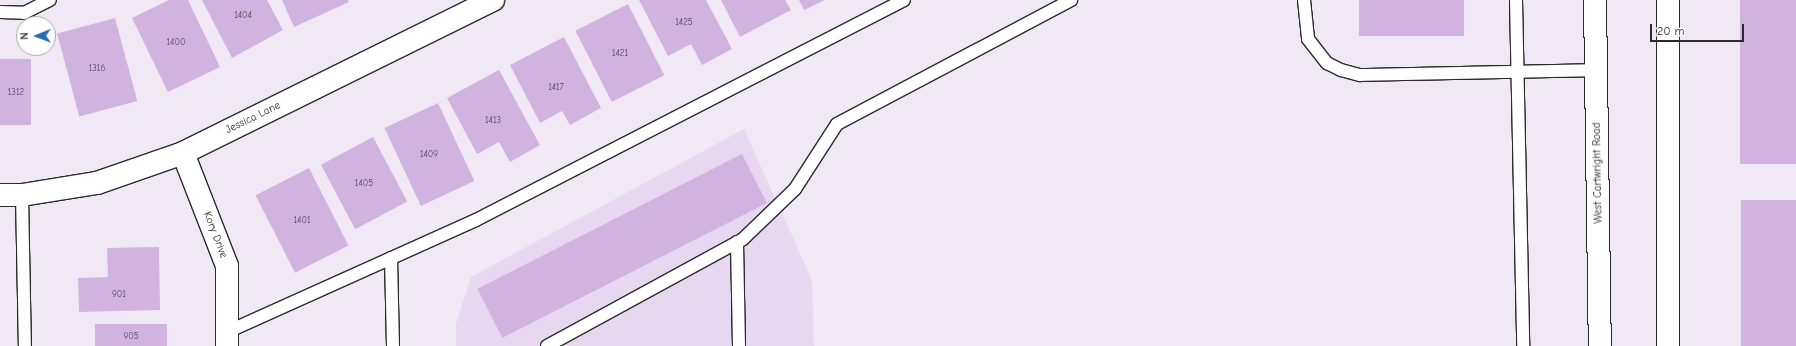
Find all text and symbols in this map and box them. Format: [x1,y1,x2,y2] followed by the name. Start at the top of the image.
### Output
[234,10,252,20] house number: 1404
[16,16,56,56] north arrow
[1652,16,1746,42] scale bar
[675,17,693,27] house number: 1425
[1657,24,1685,38] text: 20 m
[18,32,31,40] text: N
[167,37,185,47] house number: 1400
[612,48,628,58] house number: 1421
[89,63,105,73] house number: 1316
[548,82,564,92] house number: 1417
[8,87,24,97] house number: 1312
[223,99,283,137] street label: Jessica Lane
[485,115,501,125] house number: 1413
[1591,122,1605,224] street label: West Cartwright Road
[420,149,438,159] house number: 1409
[355,178,373,188] house number: 1405
[200,210,230,260] street label: Kory Drive
[294,215,310,225] house number: 1401
[112,289,126,299] house number: 901
[123,331,139,341] house number: 905

